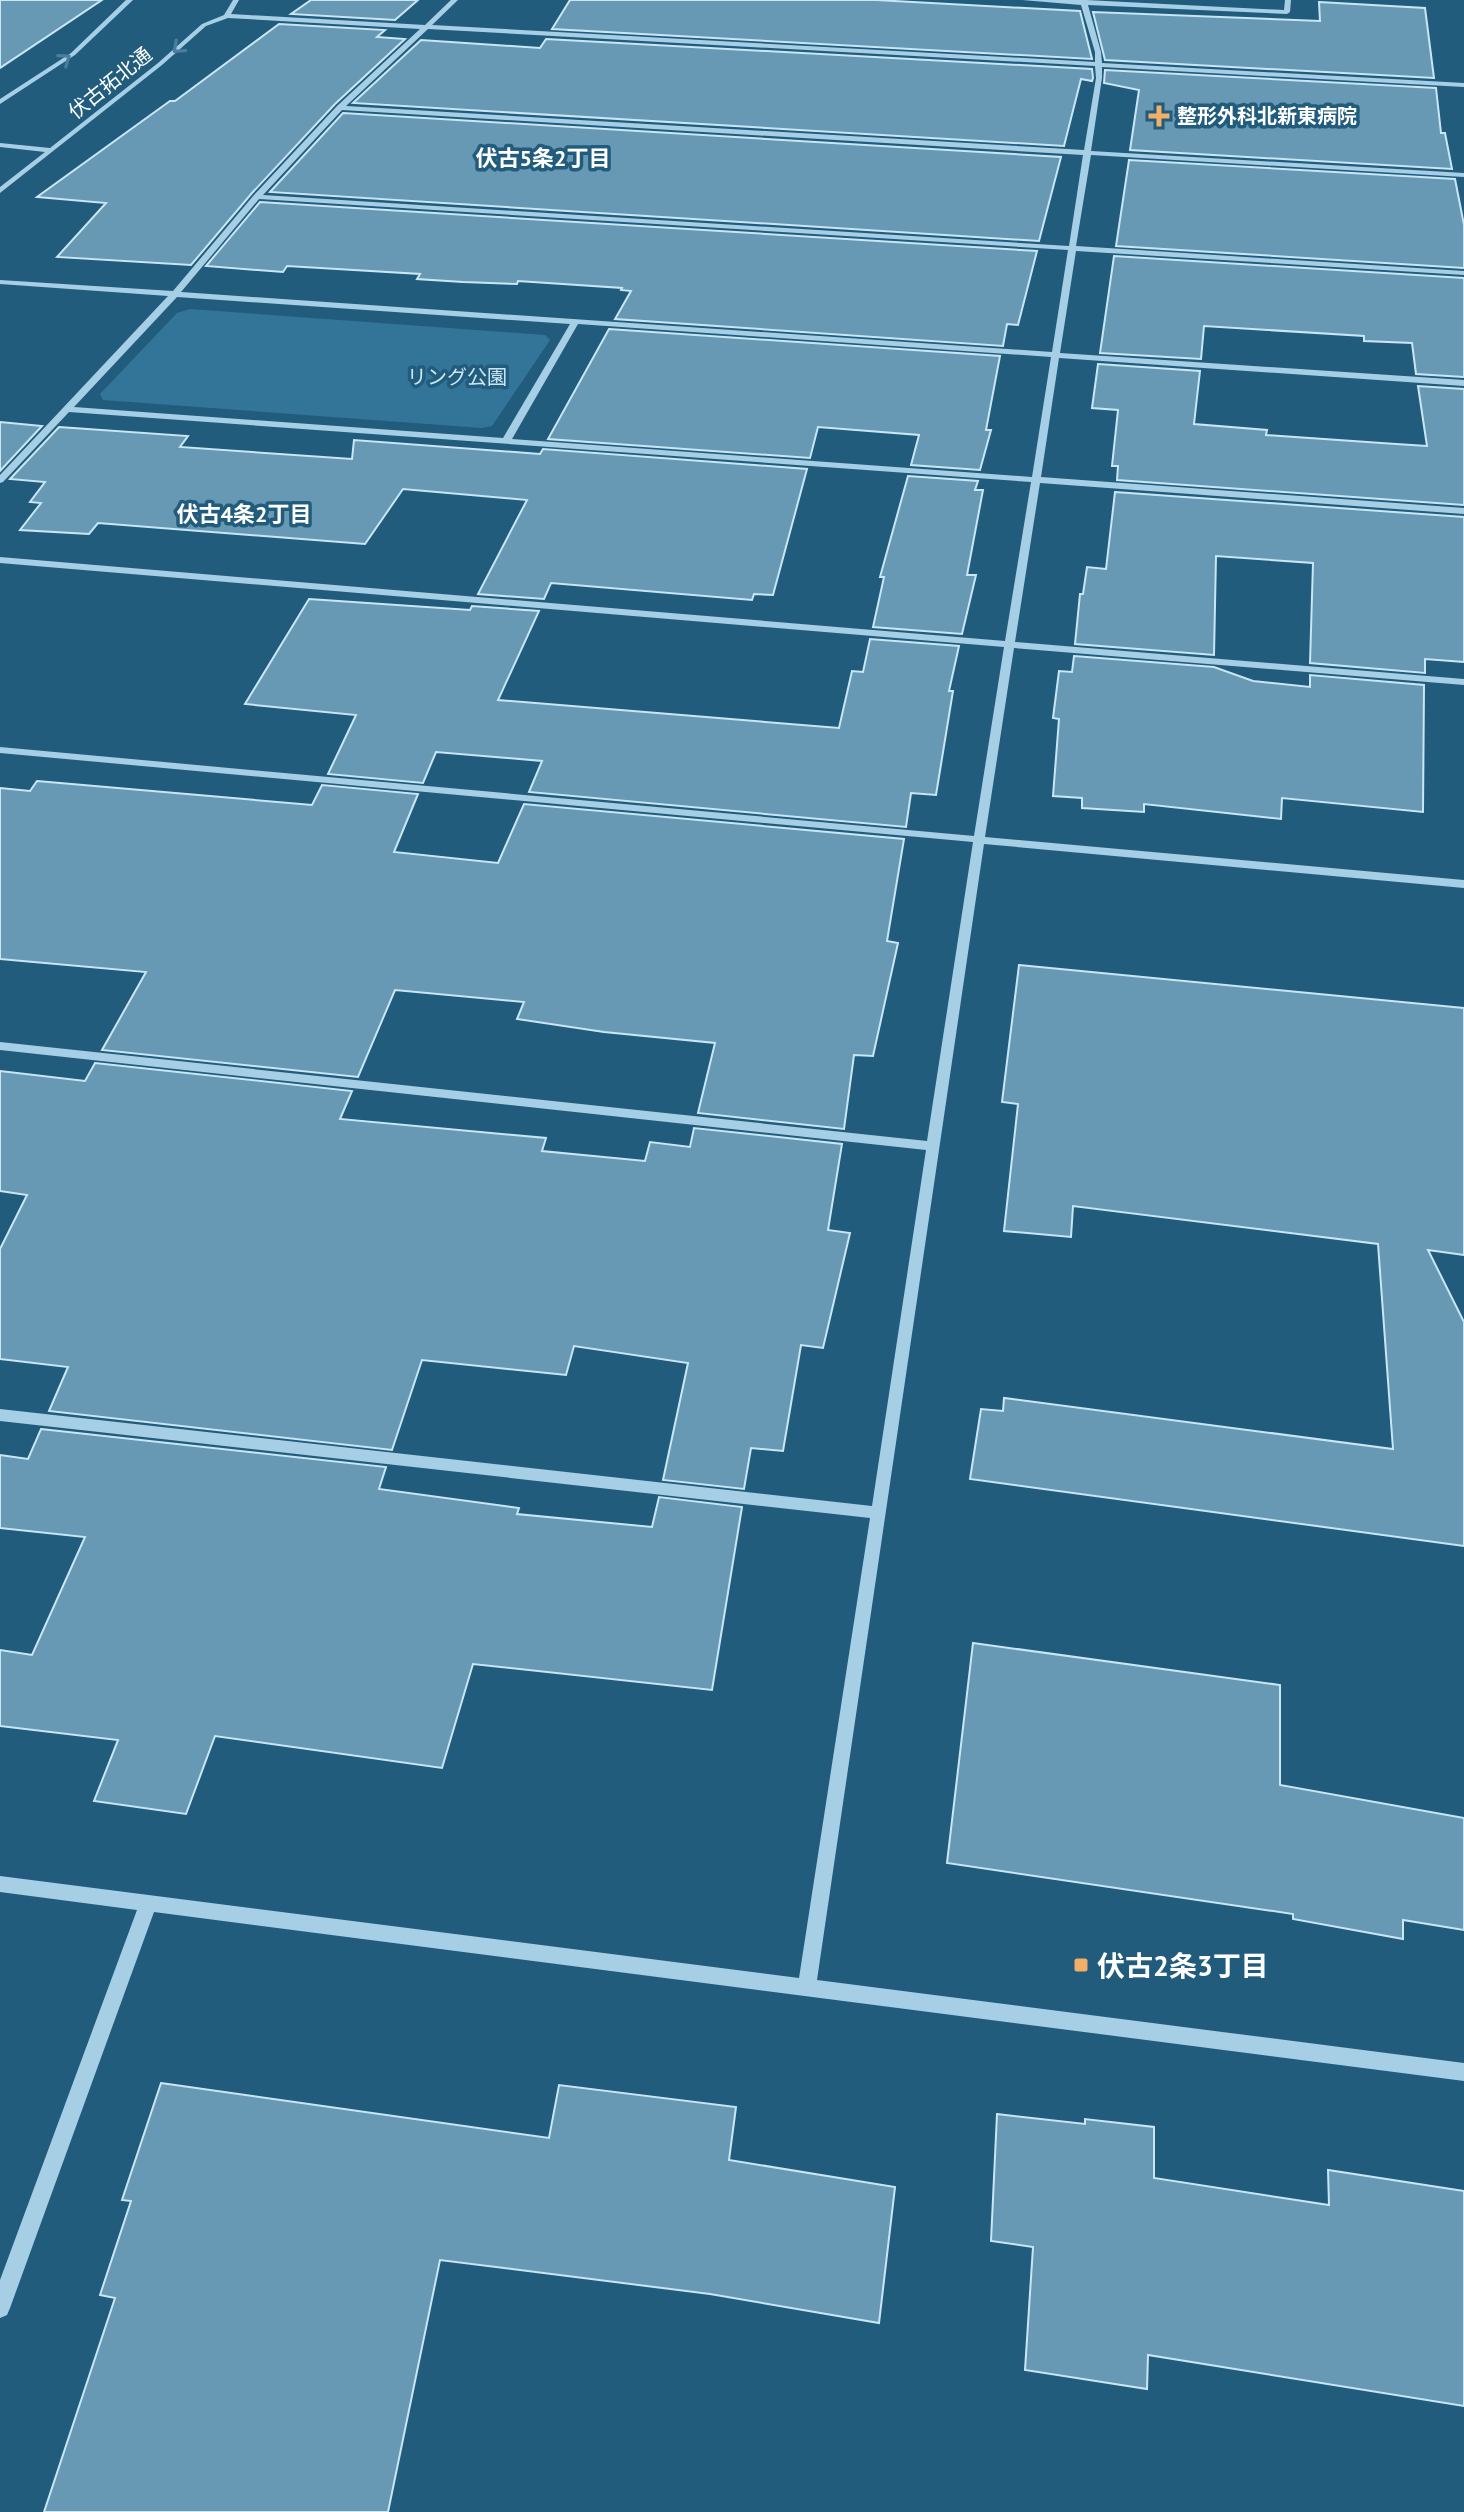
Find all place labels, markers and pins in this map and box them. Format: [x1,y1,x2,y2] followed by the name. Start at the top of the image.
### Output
[1177,103,1357,129] place label: 整形外科北新東病院
[1148,105,1170,127] marker: 整形外科北新東病院
[1097,1947,1269,1984] place label: 伏古2条3丁目
[1072,1956,1090,1974] marker: 伏古2条3丁目

